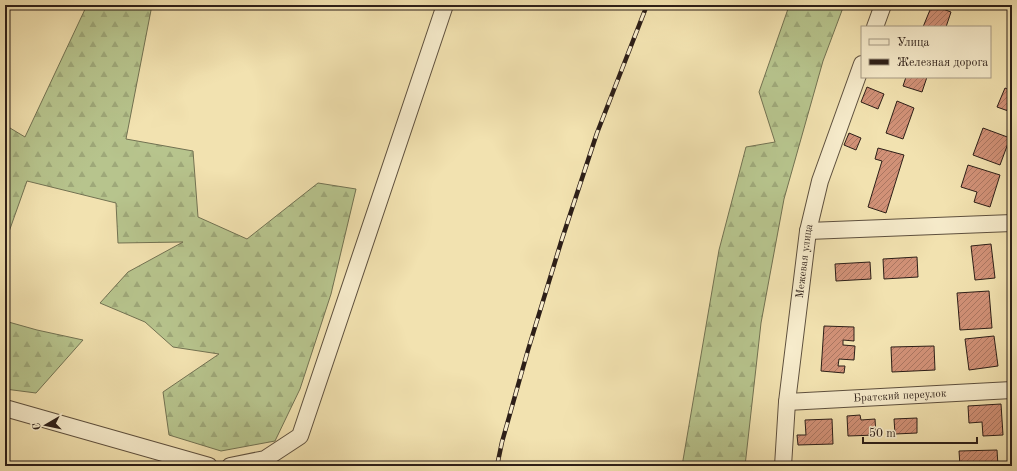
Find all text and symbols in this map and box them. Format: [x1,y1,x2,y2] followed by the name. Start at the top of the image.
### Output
[861,26,991,78] legend
[897,37,930,49] text: Улица
[897,57,988,69] text: Железная дорога
[794,222,815,299] street label: Межевая улица
[853,388,947,404] street label: Братский переулок
[26,405,66,445] north arrow
[863,419,977,445] scale bar
[32,422,44,431] text: С
[869,427,896,440] text: 50 m

